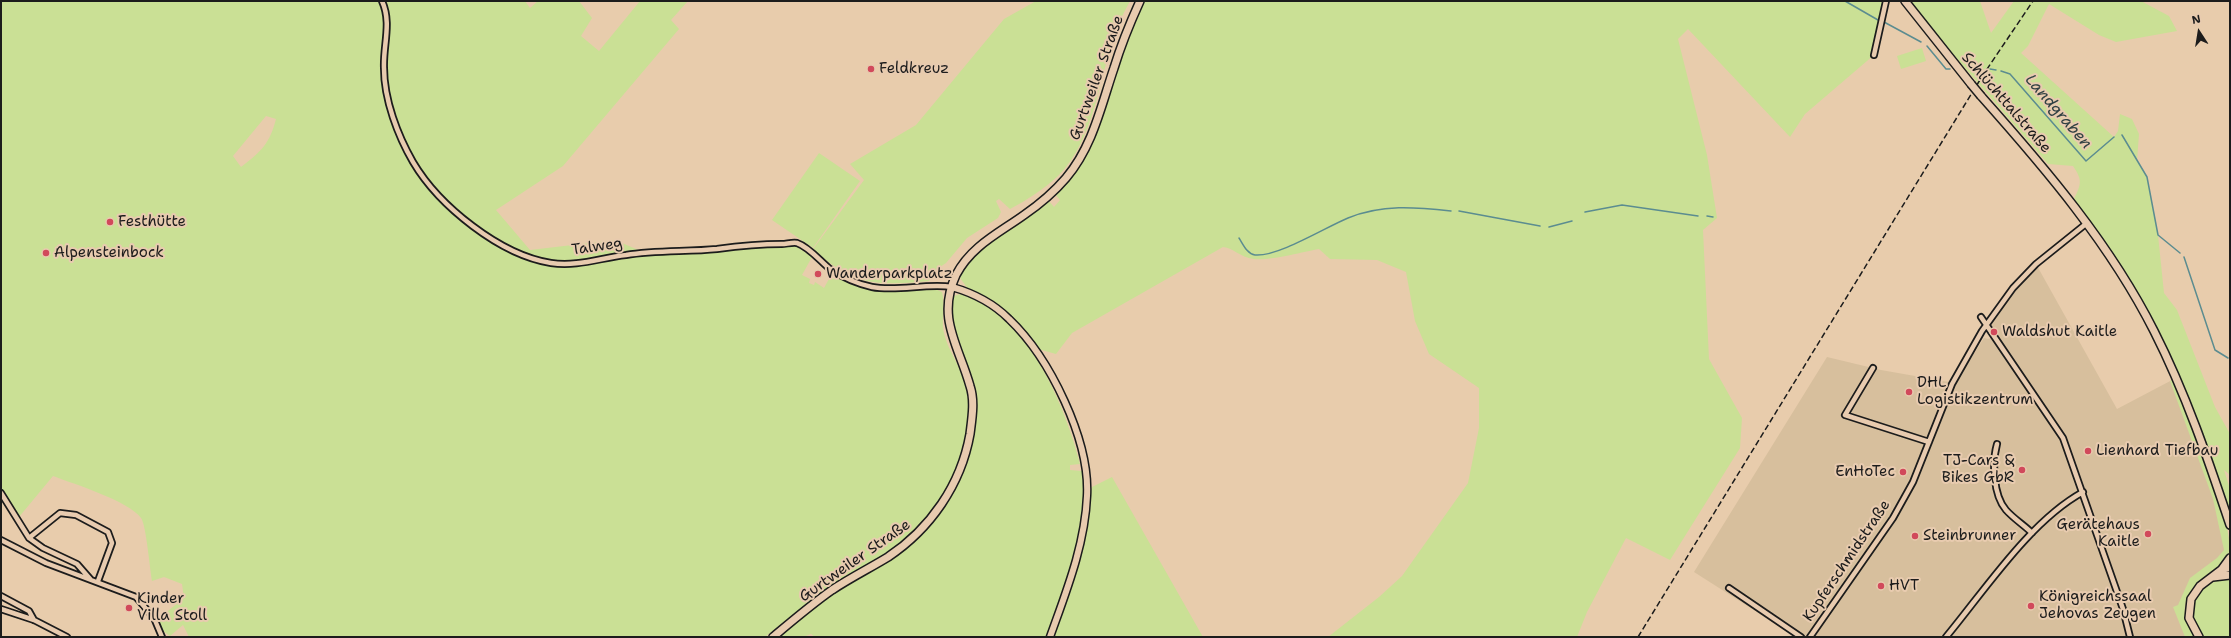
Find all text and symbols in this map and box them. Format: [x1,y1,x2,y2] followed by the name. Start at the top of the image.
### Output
[2179,12,2219,52] north arrow
[2191,12,2202,28] text: N
[1066,13,1128,143] street label: Gurtweiler Straße
[1957,49,2055,157] street label: Schlüchttalstraße
[879,60,949,78] place label: Feldkreuz
[866,64,876,74] marker: Feldkreuz
[2020,71,2096,153] water label: Landgraben
[118,213,186,231] place label: Festhütte
[105,217,115,227] marker: Festhütte
[570,235,624,259] street label: Talweg
[54,244,164,262] place label: Alpensteinbock
[41,248,51,258] marker: Alpensteinbock
[826,265,953,283] place label: Wanderparkplatz
[813,269,823,279] marker: Wanderparkplatz
[2002,323,2117,341] place label: Waldshut Kaitle
[1989,327,1999,337] marker: Waldshut Kaitle
[1917,374,2033,409] place label: DHL Logistikzentrum
[1904,387,1914,397] marker: DHL Logistikzentrum
[2096,442,2218,460] place label: Lienhard Tiefbau
[2083,446,2093,456] marker: Lienhard Tiefbau
[1942,452,2014,487] place label: TJ-Cars & Bikes GbR
[1835,463,1895,481] place label: EnHoTec
[2017,465,2027,475] marker: TJ-Cars & Bikes GbR
[1898,467,1908,477] marker: EnHoTec
[1800,497,1894,625] street label: Kupferschmidstraße
[796,516,914,606] street label: Gurtweiler Straße
[2056,516,2140,551] place label: Gerätehaus Kaitle
[1923,527,2016,545] place label: Steinbrunner
[2143,529,2153,539] marker: Gerätehaus Kaitle
[1910,531,1920,541] marker: Steinbrunner
[1889,577,1919,595] place label: HVT
[1876,581,1886,591] marker: HVT
[2039,588,2156,623] place label: Königreichssaal Jehovas Zeugen
[137,590,207,625] place label: Kinder Villa Stoll
[2026,601,2036,611] marker: Königreichssaal Jehovas Zeugen
[124,603,134,613] marker: Kinder Villa Stoll

